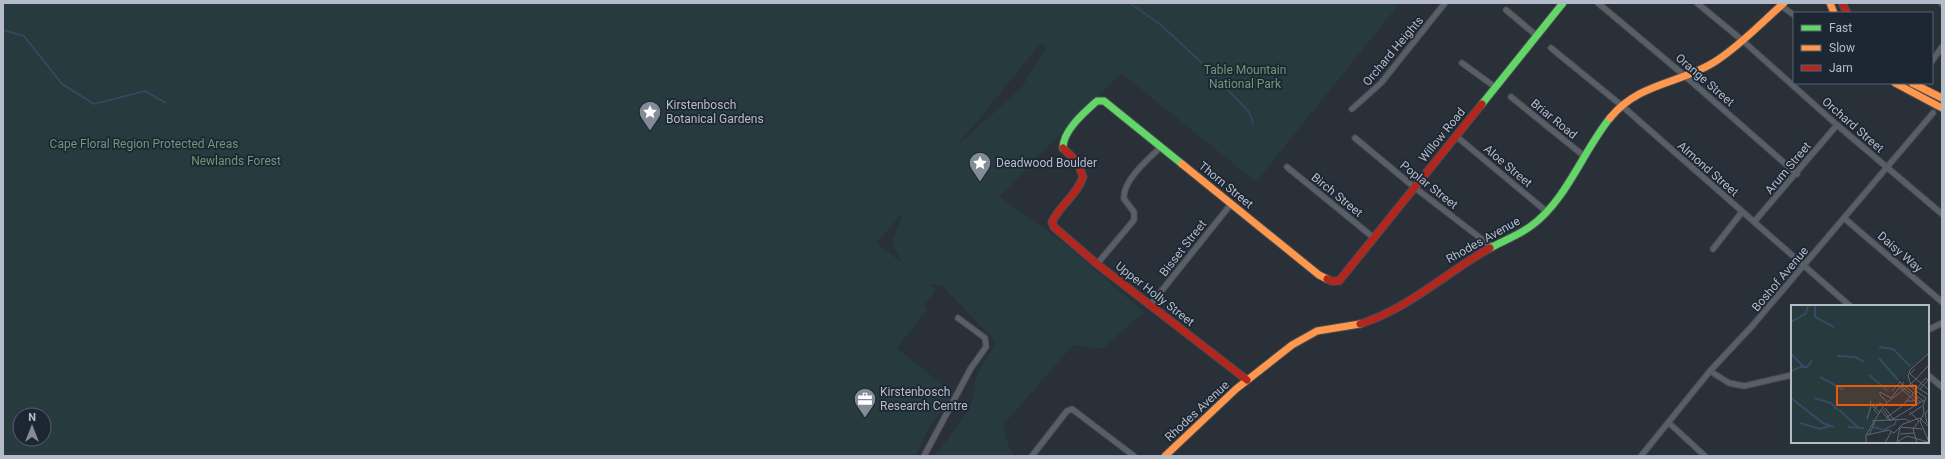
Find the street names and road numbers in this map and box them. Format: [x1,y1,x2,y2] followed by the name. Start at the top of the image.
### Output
[1360,13,1426,89] street label: Orchard Heights
[1673,51,1737,109] street label: Orange Street
[1819,94,1887,156] street label: Orchard Street
[1528,96,1580,142] street label: Briar Road
[1416,105,1468,165] street label: Willow Road
[1675,139,1741,199] street label: Almond Street
[1762,139,1814,197] street label: Arum Street
[1481,142,1535,190] street label: Aloe Street
[1397,158,1461,212] street label: Poplar Street
[1196,159,1256,211] street label: Thorn Street
[1309,170,1366,220] street label: Birch Street
[1444,214,1522,266] street label: Rhodes Avenue
[1157,217,1209,279] street label: Bisset Street
[1875,229,1925,275] street label: Daisy Way
[1749,244,1811,314] street label: Boshof Avenue
[1113,259,1197,329] street label: Upper Holly Street
[1162,378,1232,444] street label: Rhodes Avenue

